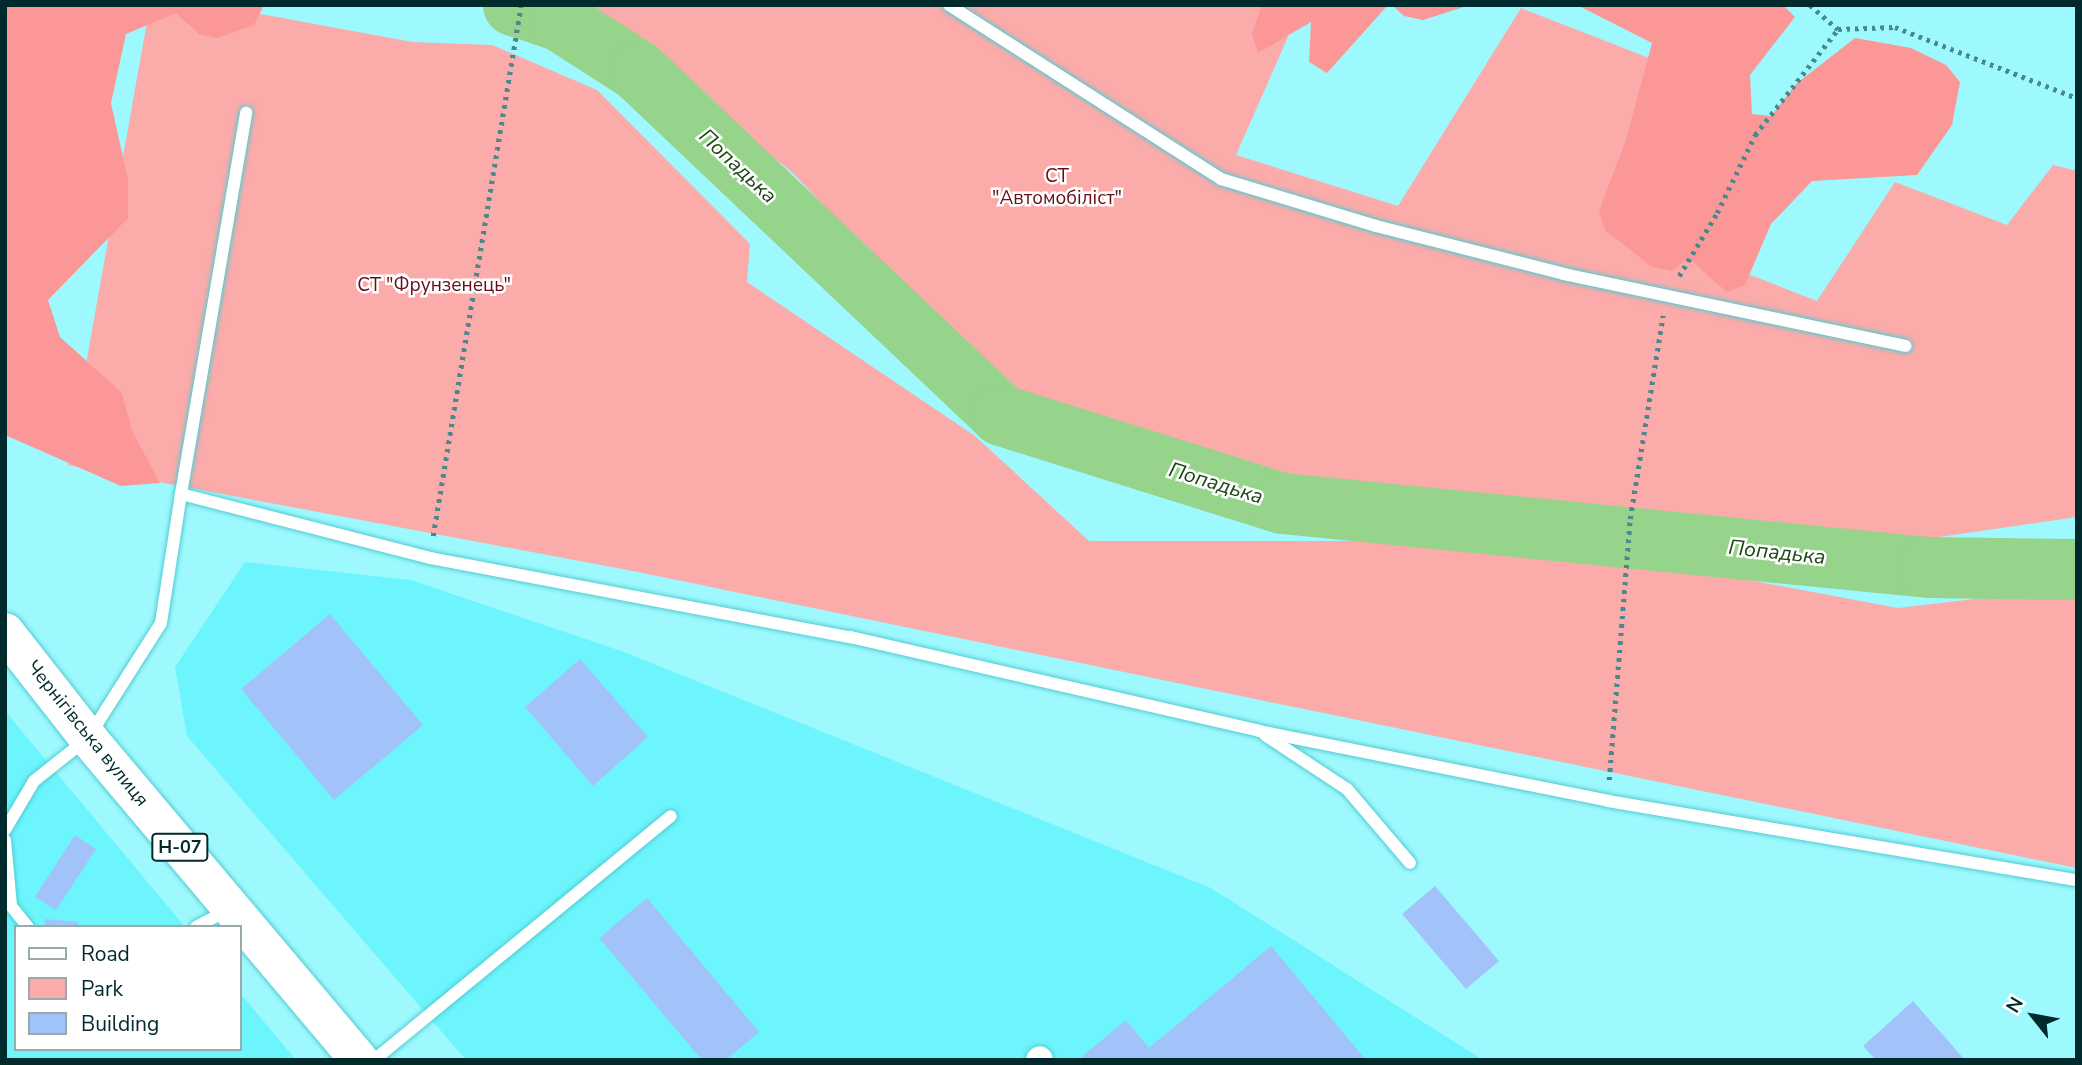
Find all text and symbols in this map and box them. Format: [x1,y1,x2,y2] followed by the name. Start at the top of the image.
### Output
[694,124,782,208] water label: Попадька
[992,166,1122,210] park label: СТ "Автомобіліст"
[357,275,511,297] park label: СТ "Фрунзенець"
[1166,457,1266,509] water label: Попадька
[1727,534,1827,570] water label: Попадька
[21,656,153,812] street label: Чернігівська вулиця
[150,832,210,862] road number: Н-07
[14,925,242,1051] legend
[81,940,130,968] text: Road
[81,975,123,1003] text: Park
[1998,981,2068,1051] north arrow
[2000,992,2030,1018] text: N
[81,1010,159,1038] text: Building

